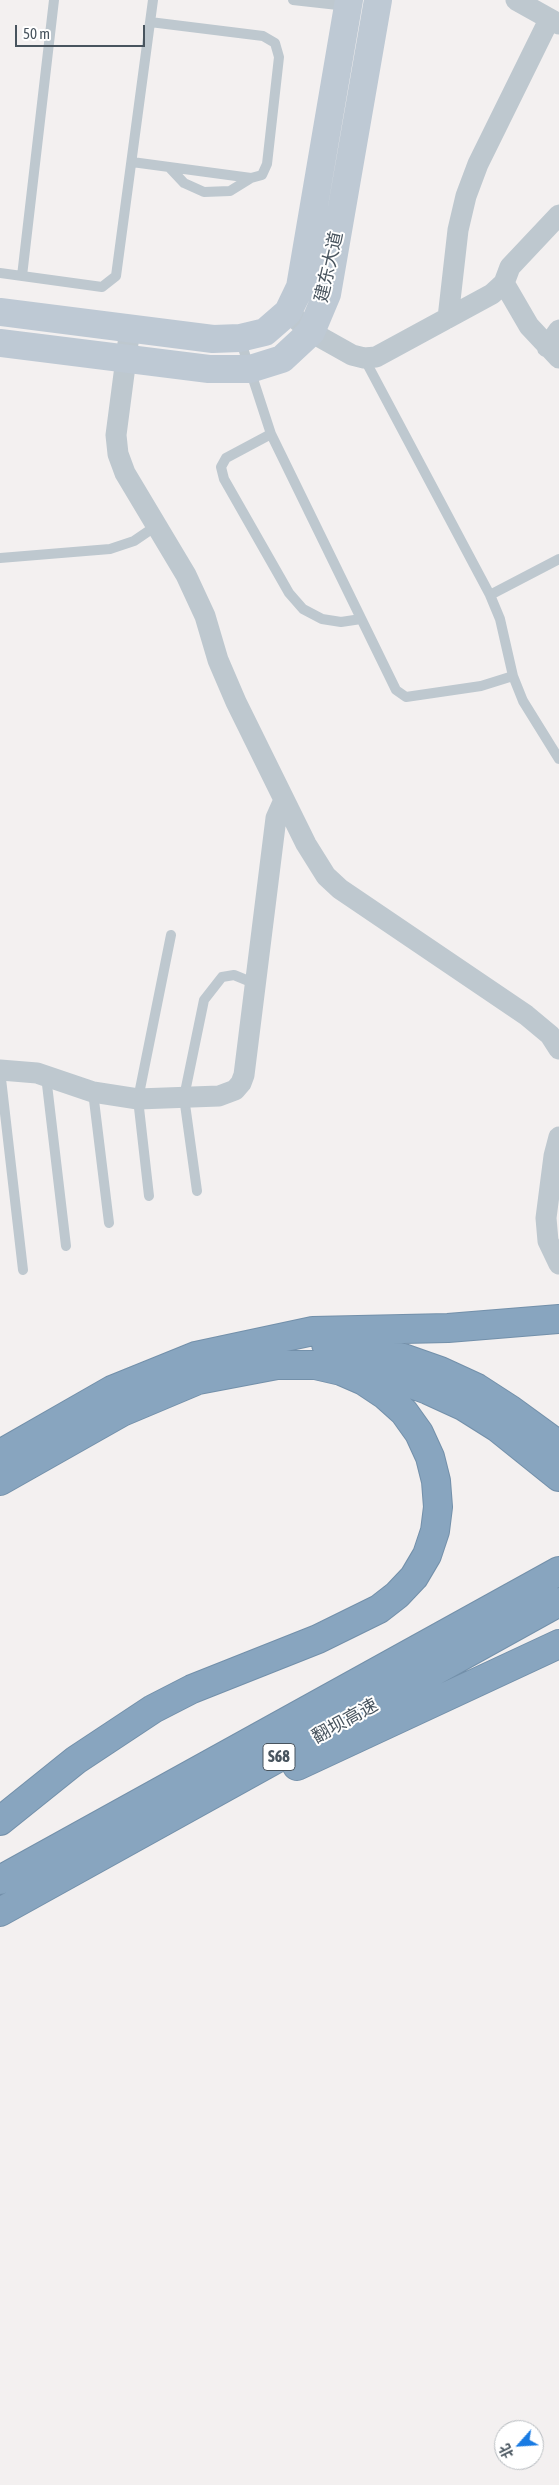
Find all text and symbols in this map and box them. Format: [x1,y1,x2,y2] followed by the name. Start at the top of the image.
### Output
[18,15,148,47] scale bar
[23,25,50,42] text: 50 m
[310,229,348,305] street label: 建东大道
[308,1694,382,1748] street label: 翻坝高速
[263,1744,295,1770] road number: S68
[494,2420,544,2470] north arrow
[496,2441,517,2461] text: 北

